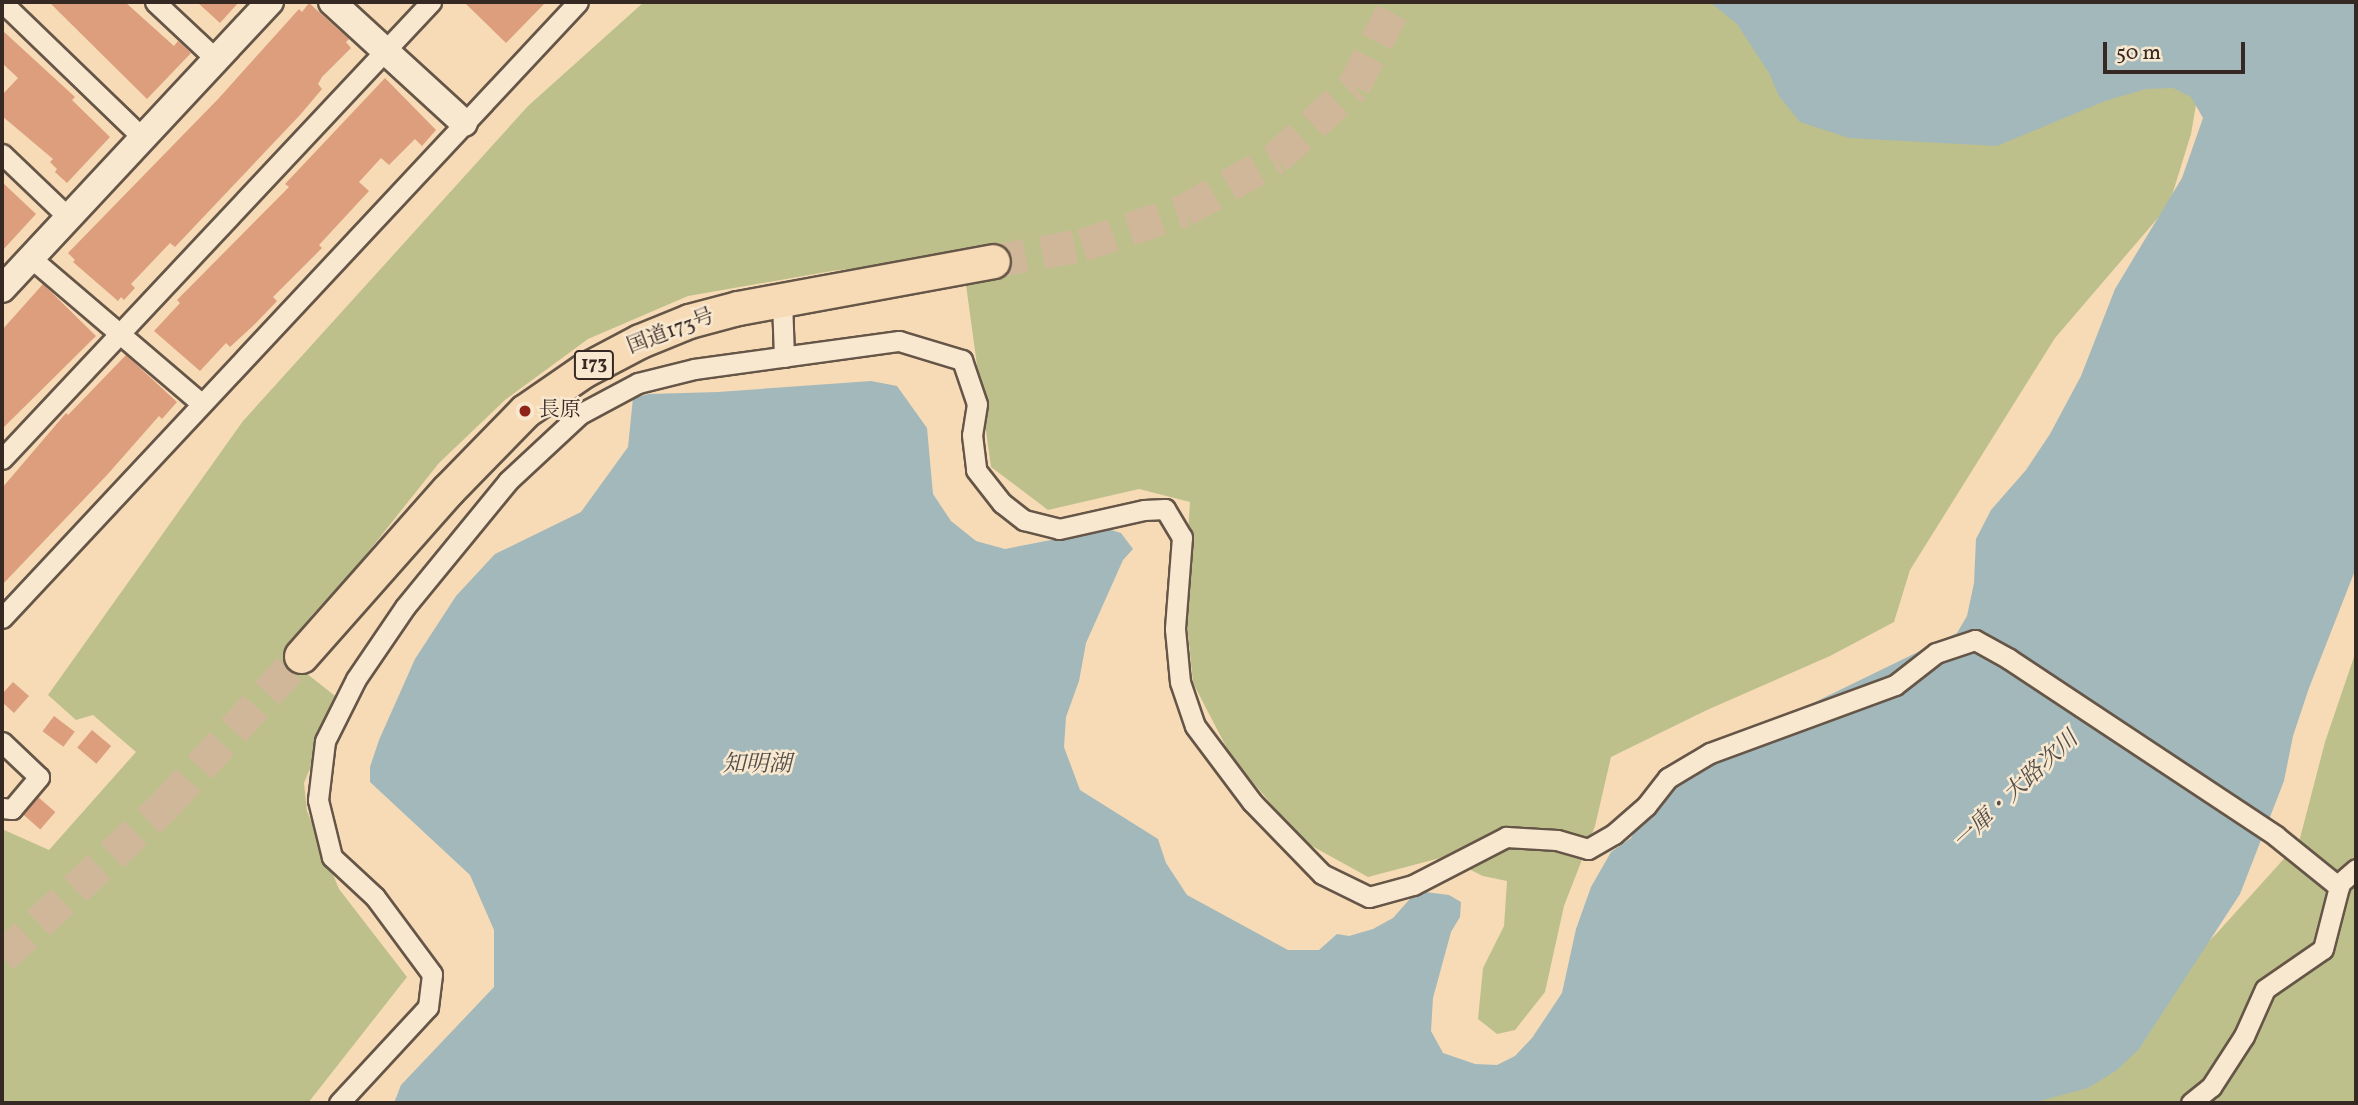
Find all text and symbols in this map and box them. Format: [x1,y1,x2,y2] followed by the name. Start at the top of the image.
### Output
[2106,28,2248,72] scale bar
[2116,39,2161,68] text: 50 m
[624,304,718,360] street label: 国道173号
[573,350,615,380] road number: 173
[539,398,581,424] place label: 長原
[517,403,533,419] marker: 長原
[1948,726,2084,856] water label: 一庫・大路次川
[723,751,791,779] water label: 知明湖

